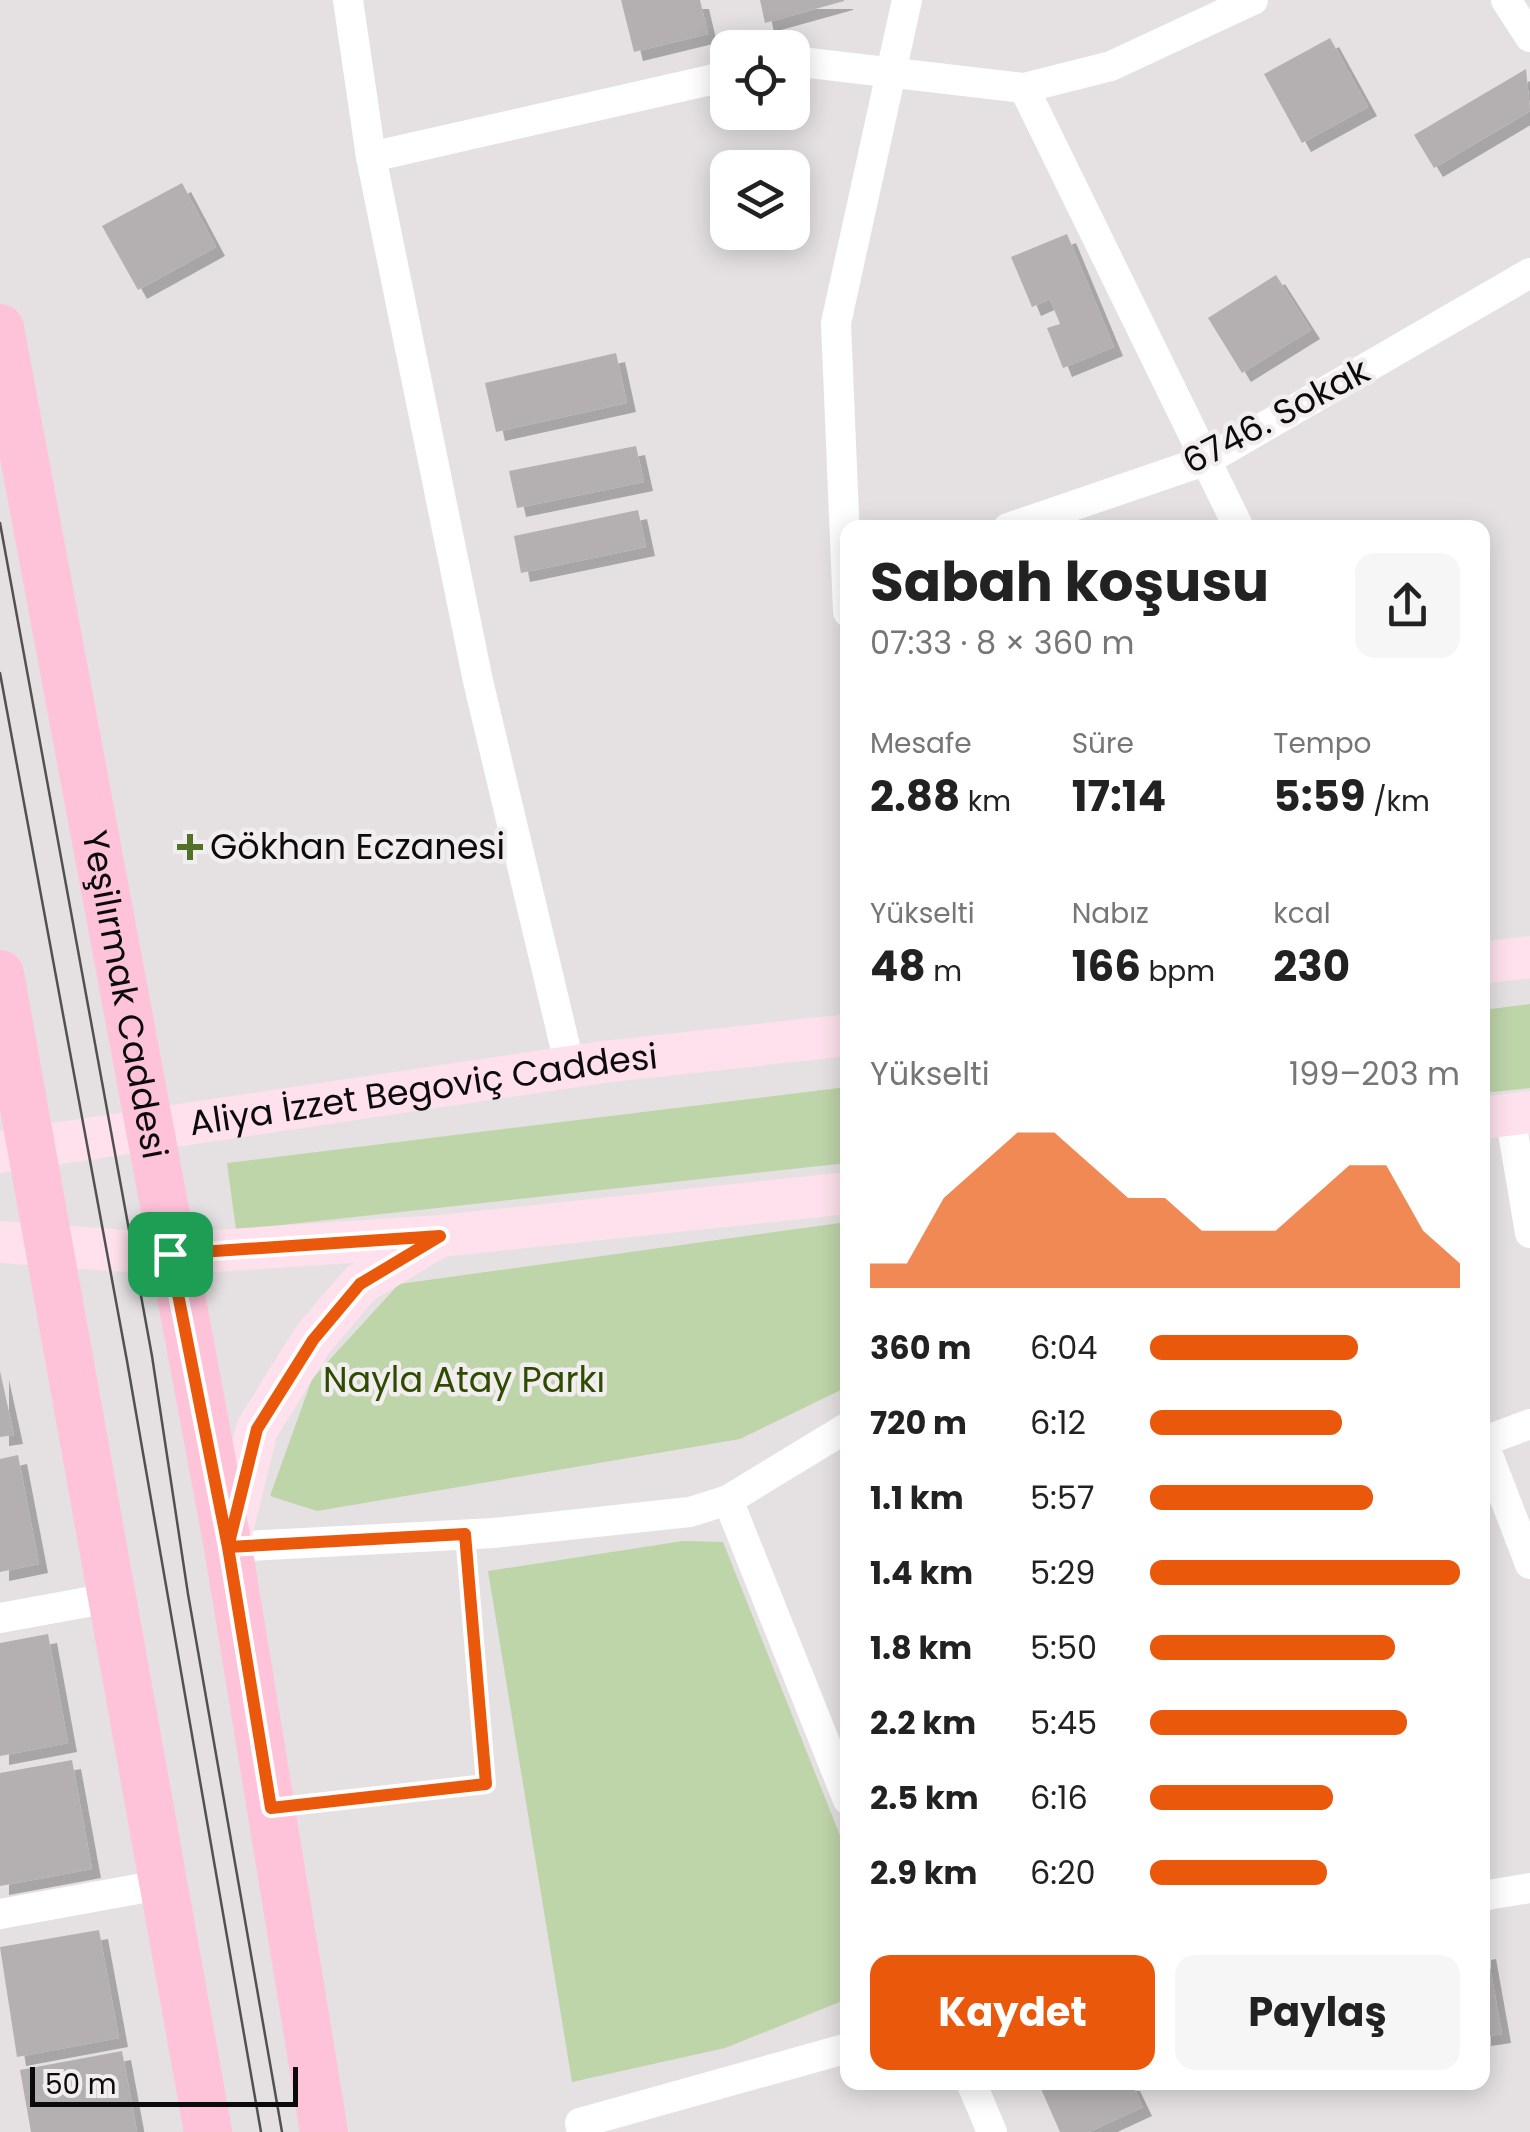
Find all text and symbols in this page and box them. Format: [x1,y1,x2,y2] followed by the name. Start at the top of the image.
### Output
[710,30,810,250] map controls
[710,30,810,130] button: locate
[710,150,810,250] button: layers
[1174,346,1378,485] street label: 6746. Sokak
[870,543,1269,620] text: Sabah koşusu
[1355,553,1460,658] button: share
[870,620,1135,665] text: 07:33 · 8 × 360 m
[870,724,972,763] text: Mesafe
[1072,724,1134,763] text: Süre
[1273,724,1372,763] text: Tempo
[870,767,960,826] text: 2.88
[1072,767,1166,826] text: 17:14
[1273,767,1366,826] text: 5:59
[960,782,1011,821] text: km
[1366,782,1430,821] text: /km
[210,822,505,871] place label: Gökhan Eczanesi
[70,826,180,1163] street label: Yeşilırmak Caddesi
[179,836,201,858] marker: Gökhan Eczanesi
[870,894,975,933] text: Yükselti
[1072,894,1149,933] text: Nabız
[1273,894,1331,933] text: kcal
[870,937,926,996] text: 48
[1072,937,1141,996] text: 166
[1273,937,1350,996] text: 230
[926,952,962,991] text: m
[1141,952,1215,991] text: bpm
[186,1031,660,1147] street label: Aliya İzzet Begoviç Caddesi
[870,1051,990,1096] text: Yükselti
[1289,1051,1460,1096] text: 199–203 m
[128,1212,213,1297] pin
[143,1227,198,1282] icon: arrive
[870,1325,971,1370] text: 360 m
[1030,1325,1097,1370] text: 6:04
[323,1355,605,1404] park label: Nayla Atay Parkı
[870,1400,967,1445] text: 720 m
[1030,1400,1086,1445] text: 6:12
[870,1475,964,1520] text: 1.1 km
[1030,1475,1094,1520] text: 5:57
[870,1550,973,1595] text: 1.4 km
[1030,1550,1095,1595] text: 5:29
[870,1625,972,1670] text: 1.8 km
[1030,1625,1097,1670] text: 5:50
[870,1700,976,1745] text: 2.2 km
[1030,1700,1097,1745] text: 5:45
[870,1775,979,1820] text: 2.5 km
[1030,1775,1088,1820] text: 6:16
[870,1850,977,1895] text: 2.9 km
[1030,1850,1096,1895] text: 6:20
[870,1955,1155,2070] button: Kaydet
[1175,1955,1460,2070] button: Paylaş
[30,2062,298,2106] scale bar
[45,2065,116,2104] text: 50 m

